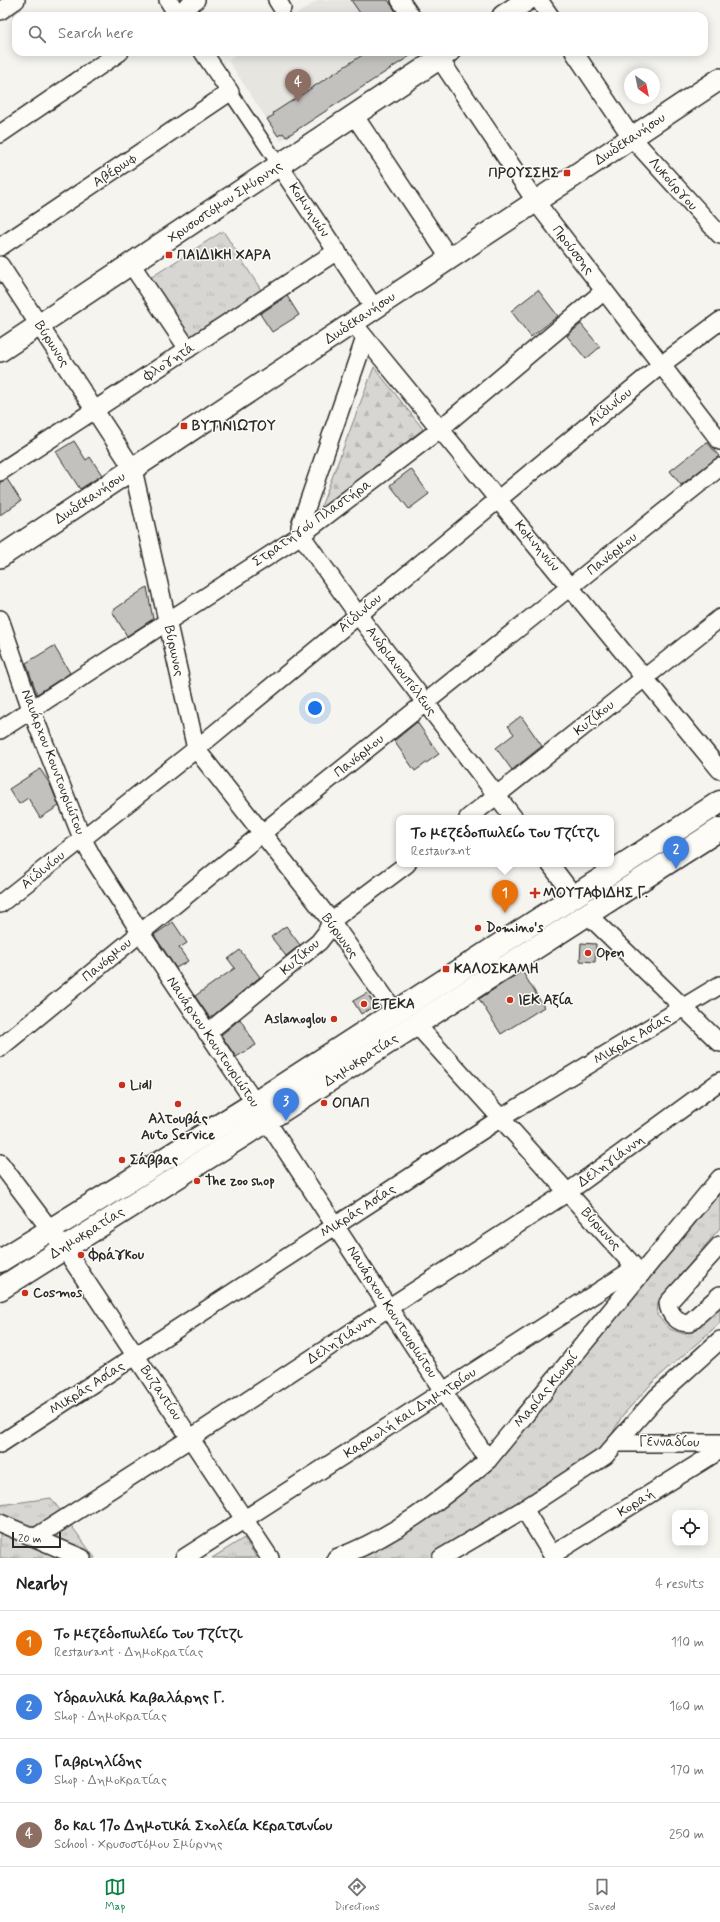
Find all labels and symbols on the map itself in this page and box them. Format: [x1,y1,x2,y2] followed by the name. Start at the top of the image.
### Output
[624,68,660,104] north arrow
[285,69,311,102] pin: 4
[591,109,669,169] street label: Δωδεκανήσου
[89,148,141,191] street label: Αβέρωφ
[644,154,702,214] street label: Λυκούργου
[164,157,286,247] street label: Χρυσοστόμου Σμύρνης
[489,164,559,182] place label: ΠΡΟΥΣΣΗΣ
[562,168,572,178] marker: ΠΡΟΥΣΣΗΣ
[284,179,334,241] street label: Κομνηνών
[548,222,598,278] street label: Προύσσης
[177,246,271,264] place label: ΠΑΙΔΙΚΗ ΧΑΡΑ
[164,250,174,260] marker: ΠΑΙΔΙΚΗ ΧΑΡΑ
[321,288,399,348] street label: Δωδεκανήσου
[30,317,74,371] street label: Βύρωνος
[139,339,198,386] street label: Φλογητά
[584,384,636,430] street label: Αϊδινίου
[192,417,276,435] place label: ΒΥΤΙΝΙΩΤΟΥ
[179,421,189,431] marker: ΒΥΤΙΝΙΩΤΟΥ
[51,468,129,528] street label: Δωδεκανήσου
[249,475,375,571] street label: Στρατηγού Πλαστήρα
[510,517,564,575] street label: Κομνηνών
[583,528,641,580] street label: Πανόρμου
[334,589,386,637] street label: Αϊδινίου
[361,623,441,719] street label: Ανδριανουπόλεως
[160,624,188,678] street label: Βύρωνος
[17,687,89,837] street label: Ναυάρχου Κουντουριώτου
[570,696,618,740] street label: Κυζίκου
[305,698,325,718] your location
[330,730,388,782] street label: Πανόρμου
[663,836,689,869] pin: 2
[17,847,69,893] street label: Αϊδινίου
[492,880,518,913] pin: 1
[543,884,648,902] place label: ΜΟΥΤΑΦΙΔΗΣ Γ.
[530,888,540,898] marker: ΜΟΥΤΑΦΙΔΗΣ Γ.
[318,910,362,962] street label: Βύρωνος
[486,919,544,937] place label: Domino's
[473,923,483,933] marker: Domino's
[78,934,136,986] street label: Πανόρμου
[276,935,324,979] street label: Κυζίκου
[596,944,625,962] place label: Open
[583,948,593,958] marker: Open
[454,960,539,978] place label: ΚΑΛΟΣΚΑΜΗ
[441,964,451,974] marker: ΚΑΛΟΣΚΑΜΗ
[162,973,264,1111] street label: Ναυάρχου Κουντουριώτου
[518,991,573,1009] place label: ΙΕΚ Αξία
[372,995,415,1013] place label: ΕΤΕΚΑ
[505,995,515,1005] marker: ΙΕΚ Αξία
[359,999,369,1009] marker: ΕΤΕΚΑ
[590,1009,674,1069] street label: Μικράς Ασίας
[264,1010,326,1029] place label: Aslanoglou
[329,1014,339,1024] marker: Aslanoglou
[320,1029,402,1091] street label: Δημοκρατίας
[130,1076,152,1094] place label: Lidl
[117,1080,127,1090] marker: Lidl
[273,1088,299,1121] pin: 3
[332,1094,370,1112] place label: ΟΠΑΠ
[319,1098,329,1108] marker: ΟΠΑΠ
[173,1099,183,1109] marker: Αλτουβάς Auto Service
[141,1110,215,1144] place label: Αλτουβάς Auto Service
[574,1131,648,1191] street label: Δεληγιάννη
[130,1151,178,1169] place label: Σάββας
[117,1155,127,1165] marker: Σάββας
[205,1172,275,1190] place label: The zoo shop
[192,1176,202,1186] marker: The zoo shop
[317,1180,399,1242] street label: Μικράς Ασίας
[46,1203,128,1263] street label: Δημοκρατίας
[577,1204,625,1254] street label: Βύρωνος
[342,1242,442,1382] street label: Ναυάρχου Κουντουριώτου
[88,1246,145,1264] place label: Φράγκου
[76,1250,86,1260] marker: Φράγκου
[33,1284,83,1302] place label: Cosmos
[20,1288,30,1298] marker: Cosmos
[304,1310,378,1368] street label: Δεληγιάννη
[510,1348,583,1431] street label: Μαρίας Κιουρί
[46,1357,128,1419] street label: Μικράς Ασίας
[136,1362,186,1424] street label: Βυζαντίου
[340,1363,480,1463] street label: Καραολή και Δημητρίου
[639,1432,699,1452] street label: Γενναδίου
[614,1485,658,1521] street label: Κοραή
[12,1530,61,1549] scale bar

